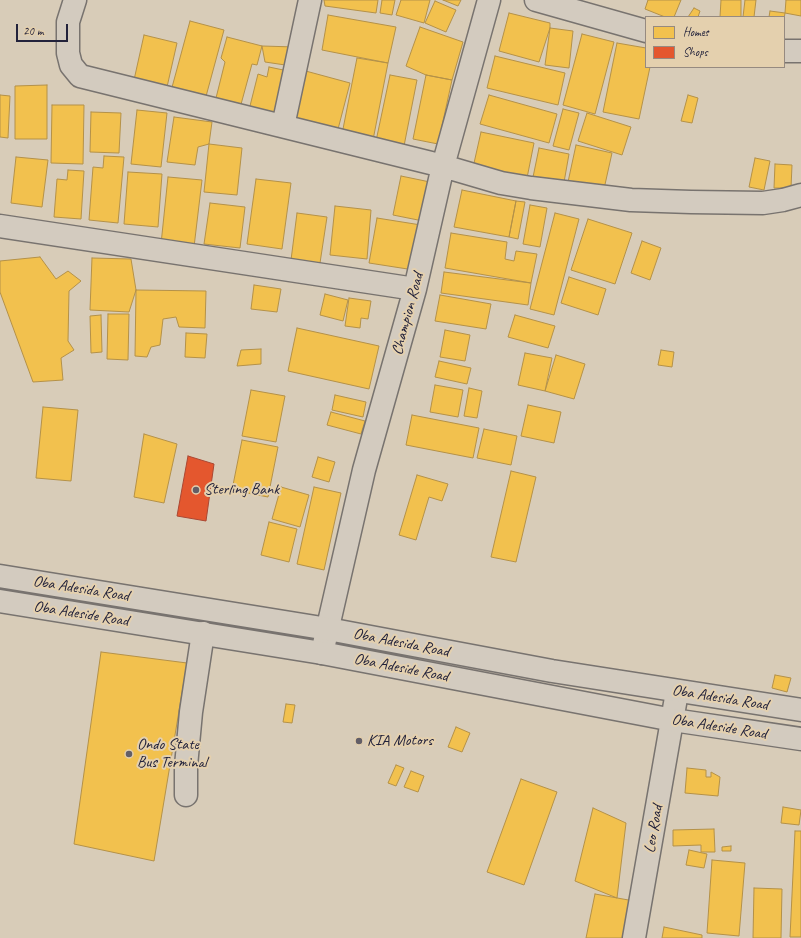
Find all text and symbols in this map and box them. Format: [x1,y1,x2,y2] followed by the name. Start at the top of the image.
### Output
[18,16,70,42] scale bar
[645,16,785,68] legend
[23,23,43,39] text: 20 m
[683,24,709,40] text: Homes
[683,44,708,60] text: Shops
[388,271,428,357] street label: Champion Road
[204,480,279,500] place label: Sterling Bank
[191,485,201,495] marker: Sterling Bank
[32,572,130,606] street label: Oba Adesida Road
[32,597,130,631] street label: Oba Adeside Road
[352,624,450,662] street label: Oba Adesida Road
[352,649,450,687] street label: Oba Adeside Road
[671,681,769,715] street label: Oba Adesida Road
[670,710,768,744] street label: Oba Adeside Road
[367,731,433,751] place label: KIA Motors
[137,735,207,773] place label: Ondo State Bus Terminal
[354,736,364,746] marker: KIA Motors
[124,749,134,759] marker: Ondo State Bus Terminal
[640,804,668,854] street label: Leo Road

